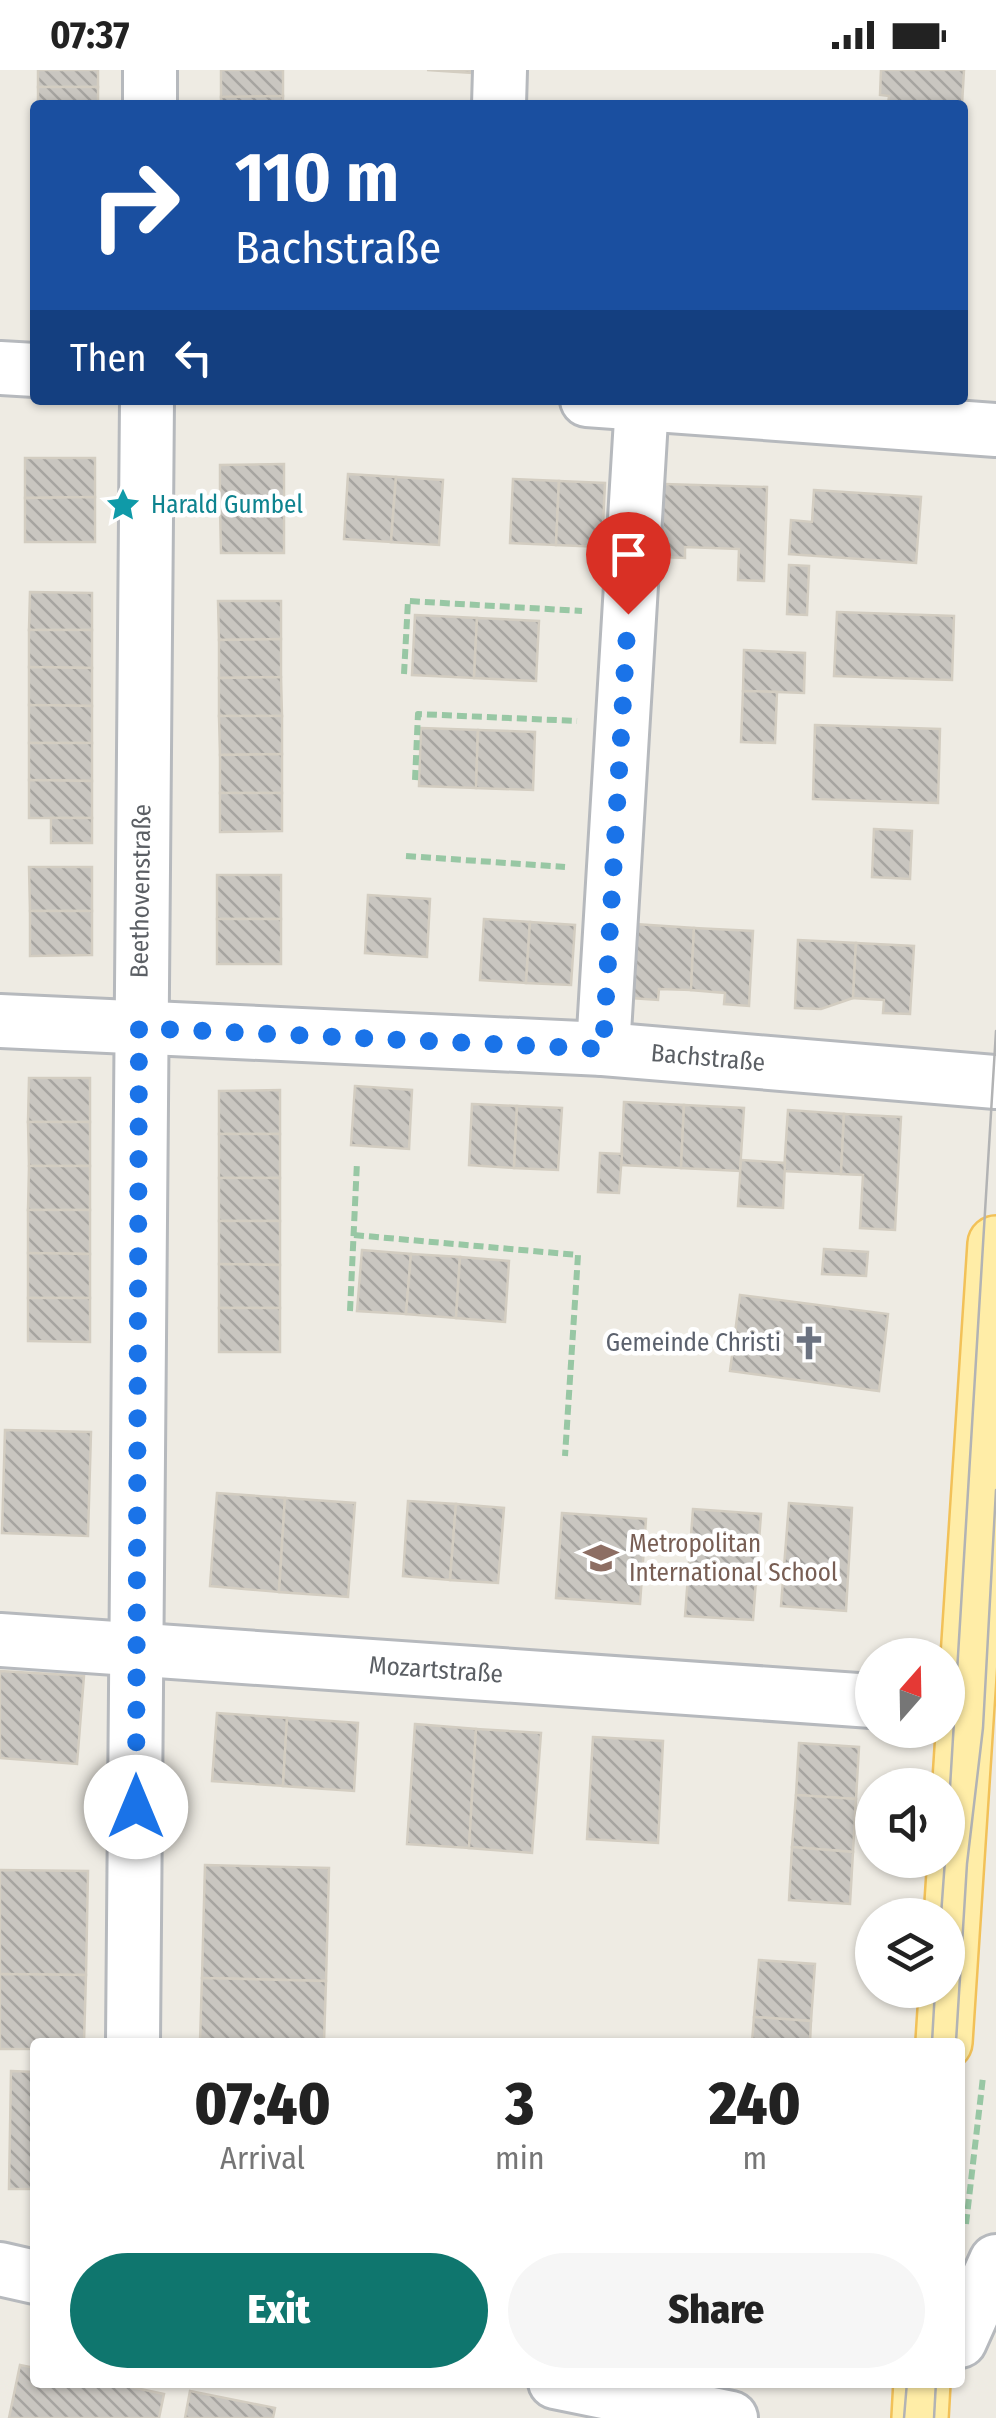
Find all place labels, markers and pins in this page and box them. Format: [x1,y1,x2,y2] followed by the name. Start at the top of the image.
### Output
[104,486,142,524] place icon: Harald Gumbel
[151,490,303,520] place label: Harald Gumbel
[586,512,671,615] pin
[790,1324,828,1362] church icon: Gemeinde Christi
[606,1328,781,1358] place label: Gemeinde Christi
[629,1529,838,1588] place label: Metropolitan International School
[582,1539,620,1577] school or university icon: Metropolitan International School

